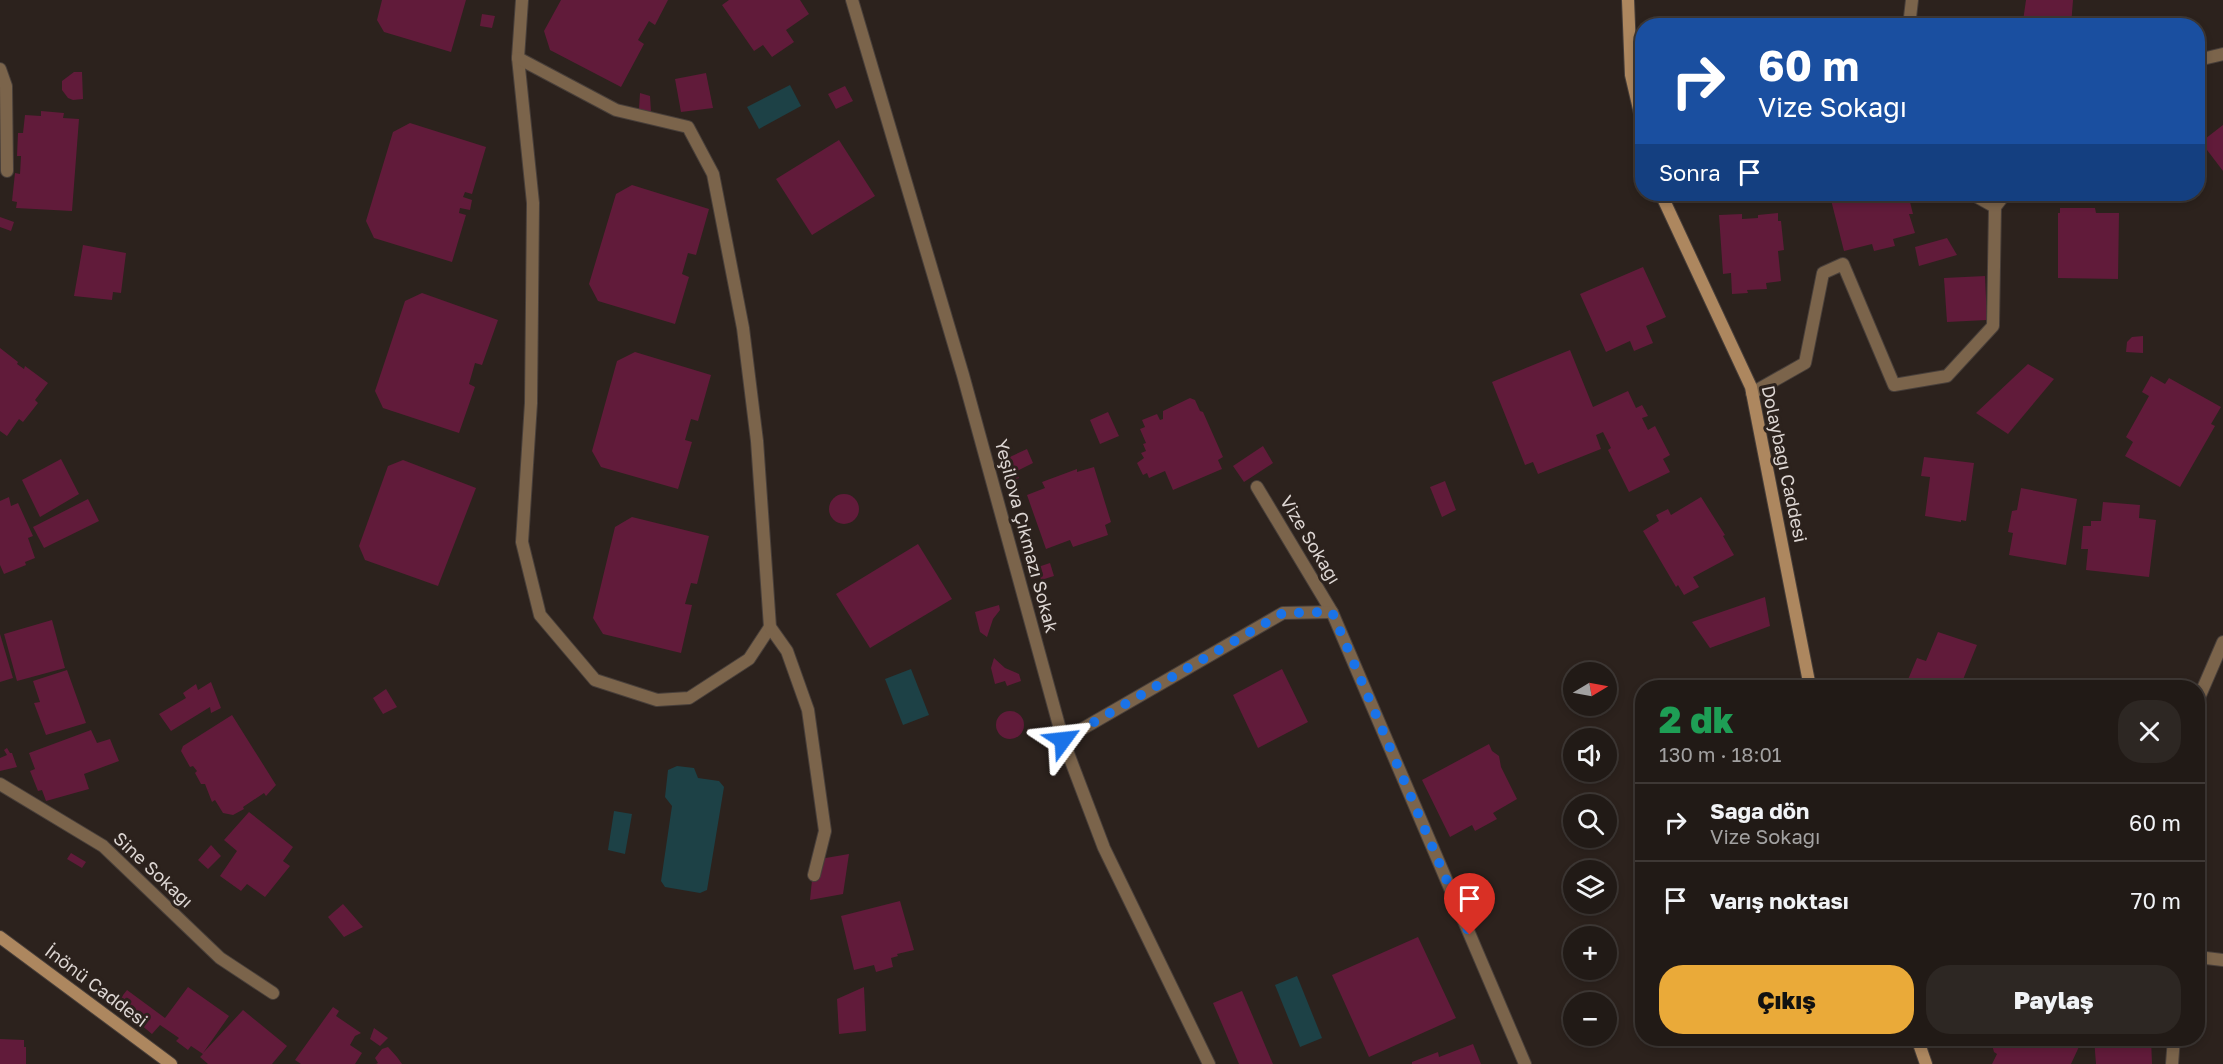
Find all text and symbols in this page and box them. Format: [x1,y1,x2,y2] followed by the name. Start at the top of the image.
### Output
[1758,40,1859,90] text: 60 m
[1659,42,1737,120] icon: right
[1758,91,1907,123] text: Vize Sokağı
[1733,156,1766,189] icon: arrive
[1659,159,1721,186] text: Sonra
[1758,383,1812,544] street label: Dolaybağı Caddesi
[991,436,1063,635] street label: Yeşilova Çıkmazı Sokak
[1276,491,1346,588] street label: Vize Sokağı
[1563,662,1617,716] north arrow
[1563,662,1617,1046] map controls
[1659,698,1733,741] text: 2 dk
[2118,700,2181,763] button: close
[1031,708,1095,772] position arrow
[1563,728,1617,782] button: sound
[1659,742,1782,766] text: 130 m · 18:01
[1563,794,1617,848] button: search
[1710,797,1809,824] text: Sağa dön
[1659,806,1692,839] icon: right
[2129,809,2181,836] text: 60 m
[1710,824,1820,848] text: Vize Sokağı
[109,827,198,912] street label: Sine Sokağı
[1563,860,1617,914] button: layers
[1444,873,1495,935] pin
[1453,882,1486,915] icon: arrive
[1659,884,1692,917] icon: arrive
[1710,887,1849,914] text: Varış noktası
[2131,887,2181,914] text: 70 m
[1563,926,1617,980] button: +
[41,939,152,1031] street label: İnönü Caddesi
[1659,965,1914,1034] button: Çıkış
[1926,965,2181,1034] button: Paylaş
[1563,992,1617,1046] button: −

